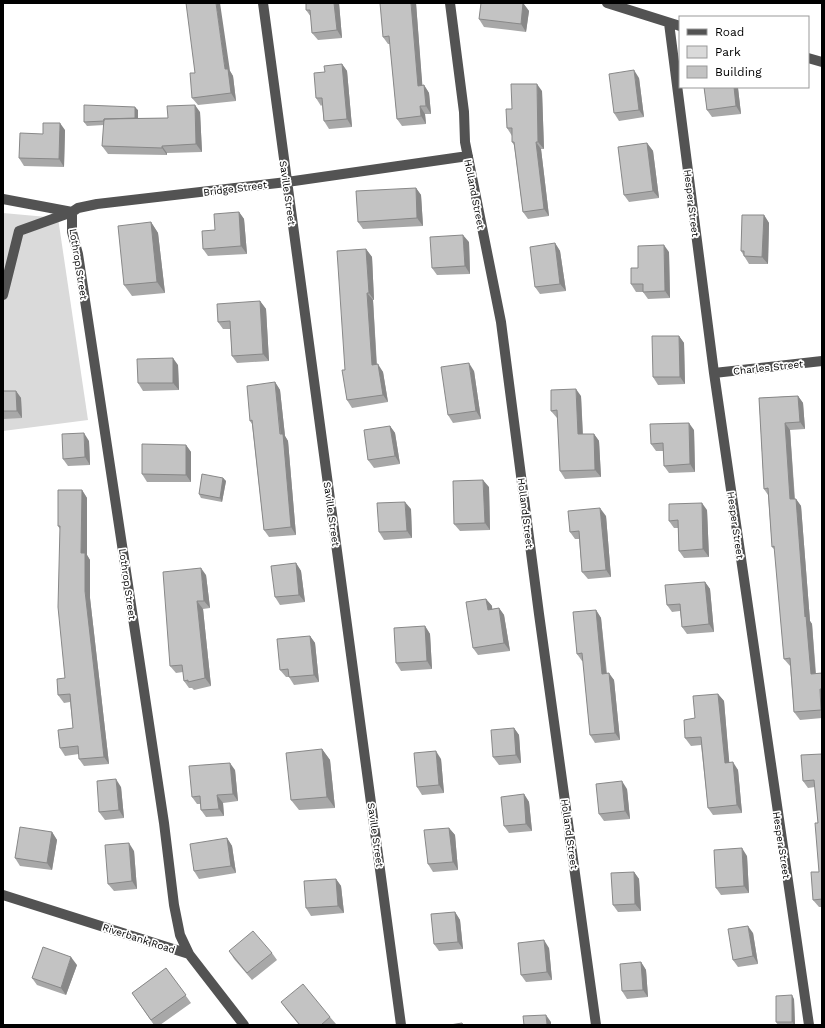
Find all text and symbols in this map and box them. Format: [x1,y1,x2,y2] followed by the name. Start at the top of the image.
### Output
[679,16,809,88] legend
[715,25,744,39] text: Road
[715,45,741,59] text: Park
[715,65,762,79] text: Building
[462,158,487,231] street label: Holland Street
[278,160,298,227] street label: Saville Street
[682,169,701,238] street label: Hesper Street
[203,179,268,198] street label: Bridge Street
[67,228,90,301] street label: Lothrop Street
[732,358,804,377] street label: Charles Street
[516,477,535,550] street label: Holland Street
[322,481,342,548] street label: Saville Street
[725,491,746,560] street label: Hesper Street
[117,548,138,621] street label: Lothrop Street
[559,798,580,871] street label: Holland Street
[366,802,386,869] street label: Saville Street
[771,811,792,880] street label: Hesper Street
[101,922,177,955] street label: Riverbank Road

